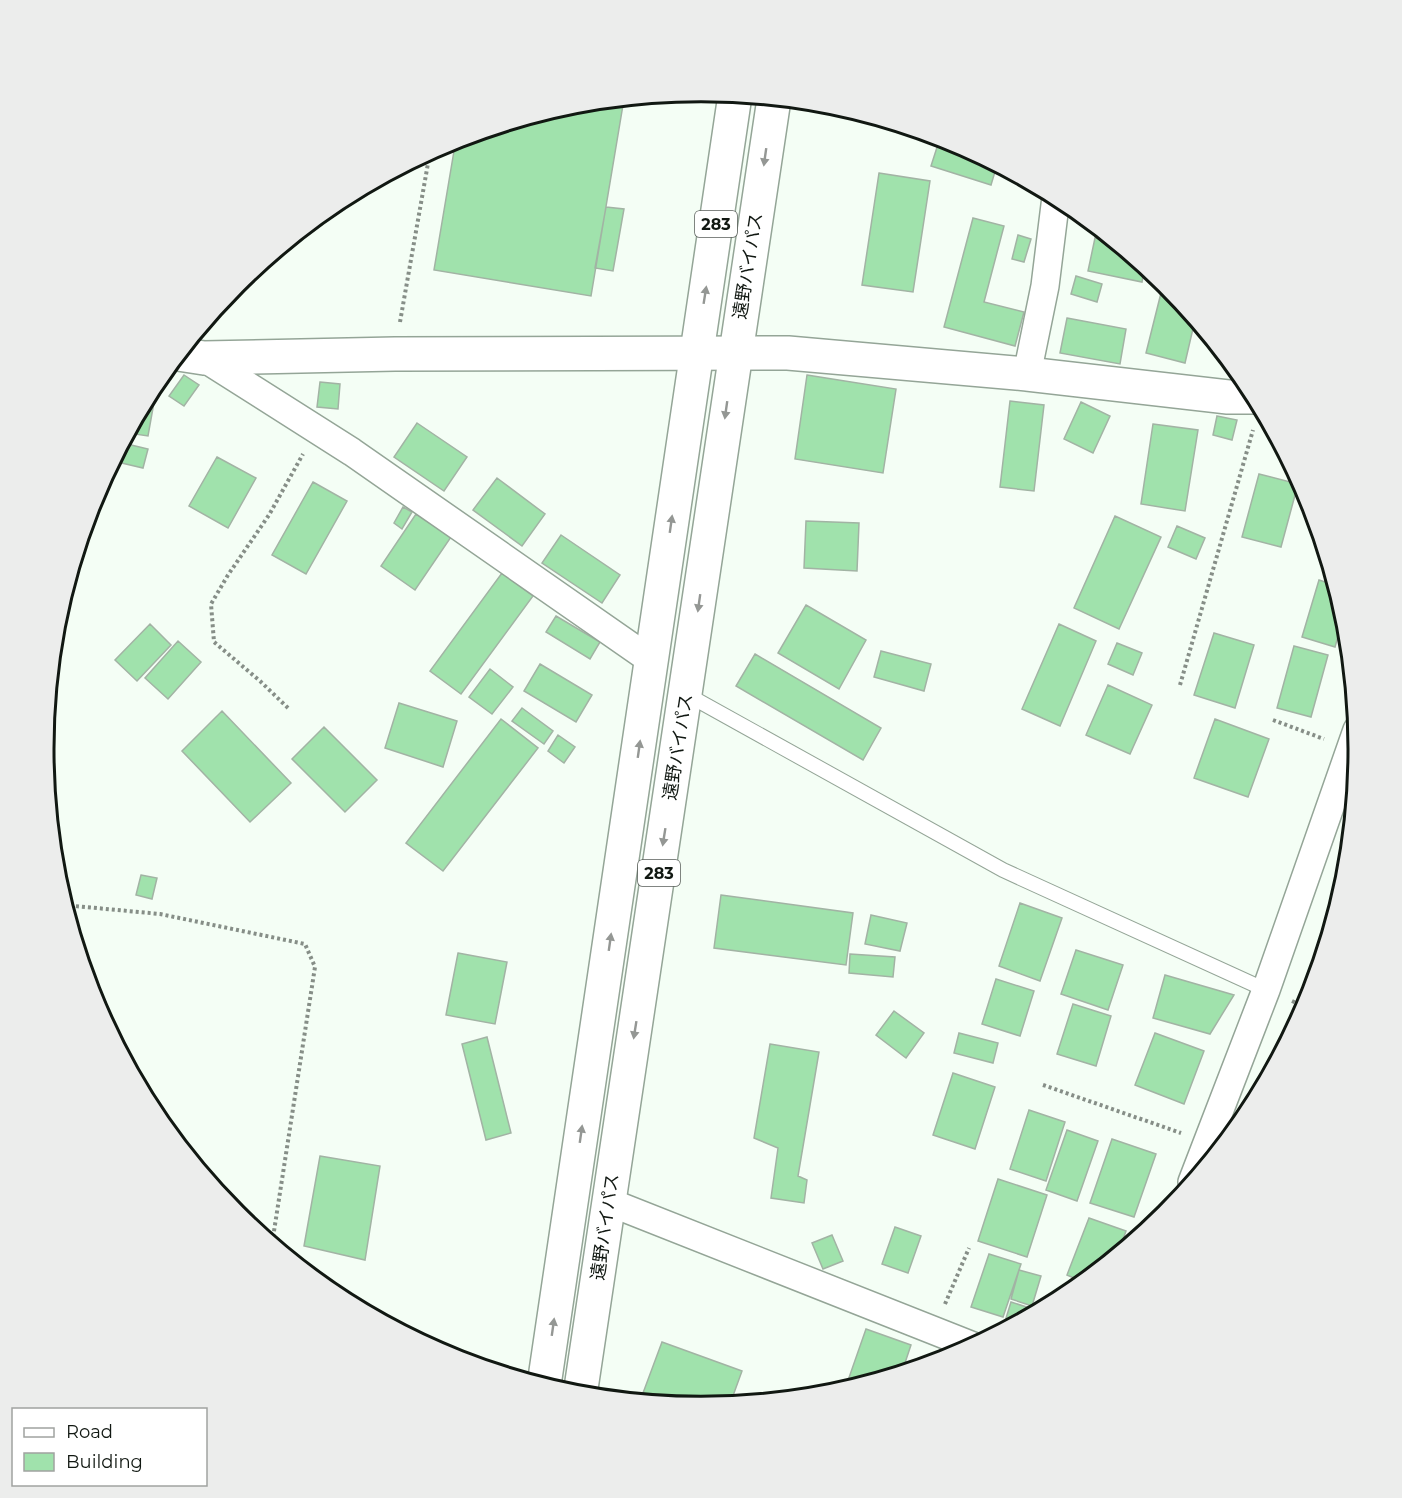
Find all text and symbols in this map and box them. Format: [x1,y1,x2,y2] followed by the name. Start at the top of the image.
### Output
[761,147,770,166] one-way arrow
[695,211,737,237] road number: 283
[729,211,767,321] street label: 遠野バイパス
[701,285,710,304] one-way arrow
[722,401,731,420] one-way arrow
[667,514,676,533] one-way arrow
[694,594,703,613] one-way arrow
[659,692,697,802] street label: 遠野バイパス
[634,739,643,758] one-way arrow
[660,828,669,847] one-way arrow
[638,860,680,886] road number: 283
[605,932,614,951] one-way arrow
[630,1021,639,1040] one-way arrow
[577,1125,586,1144] one-way arrow
[587,1172,623,1282] street label: 遠野バイパス
[548,1318,557,1337] one-way arrow
[12,1408,207,1486] legend
[66,1421,113,1443] text: Road
[66,1451,143,1473] text: Building

